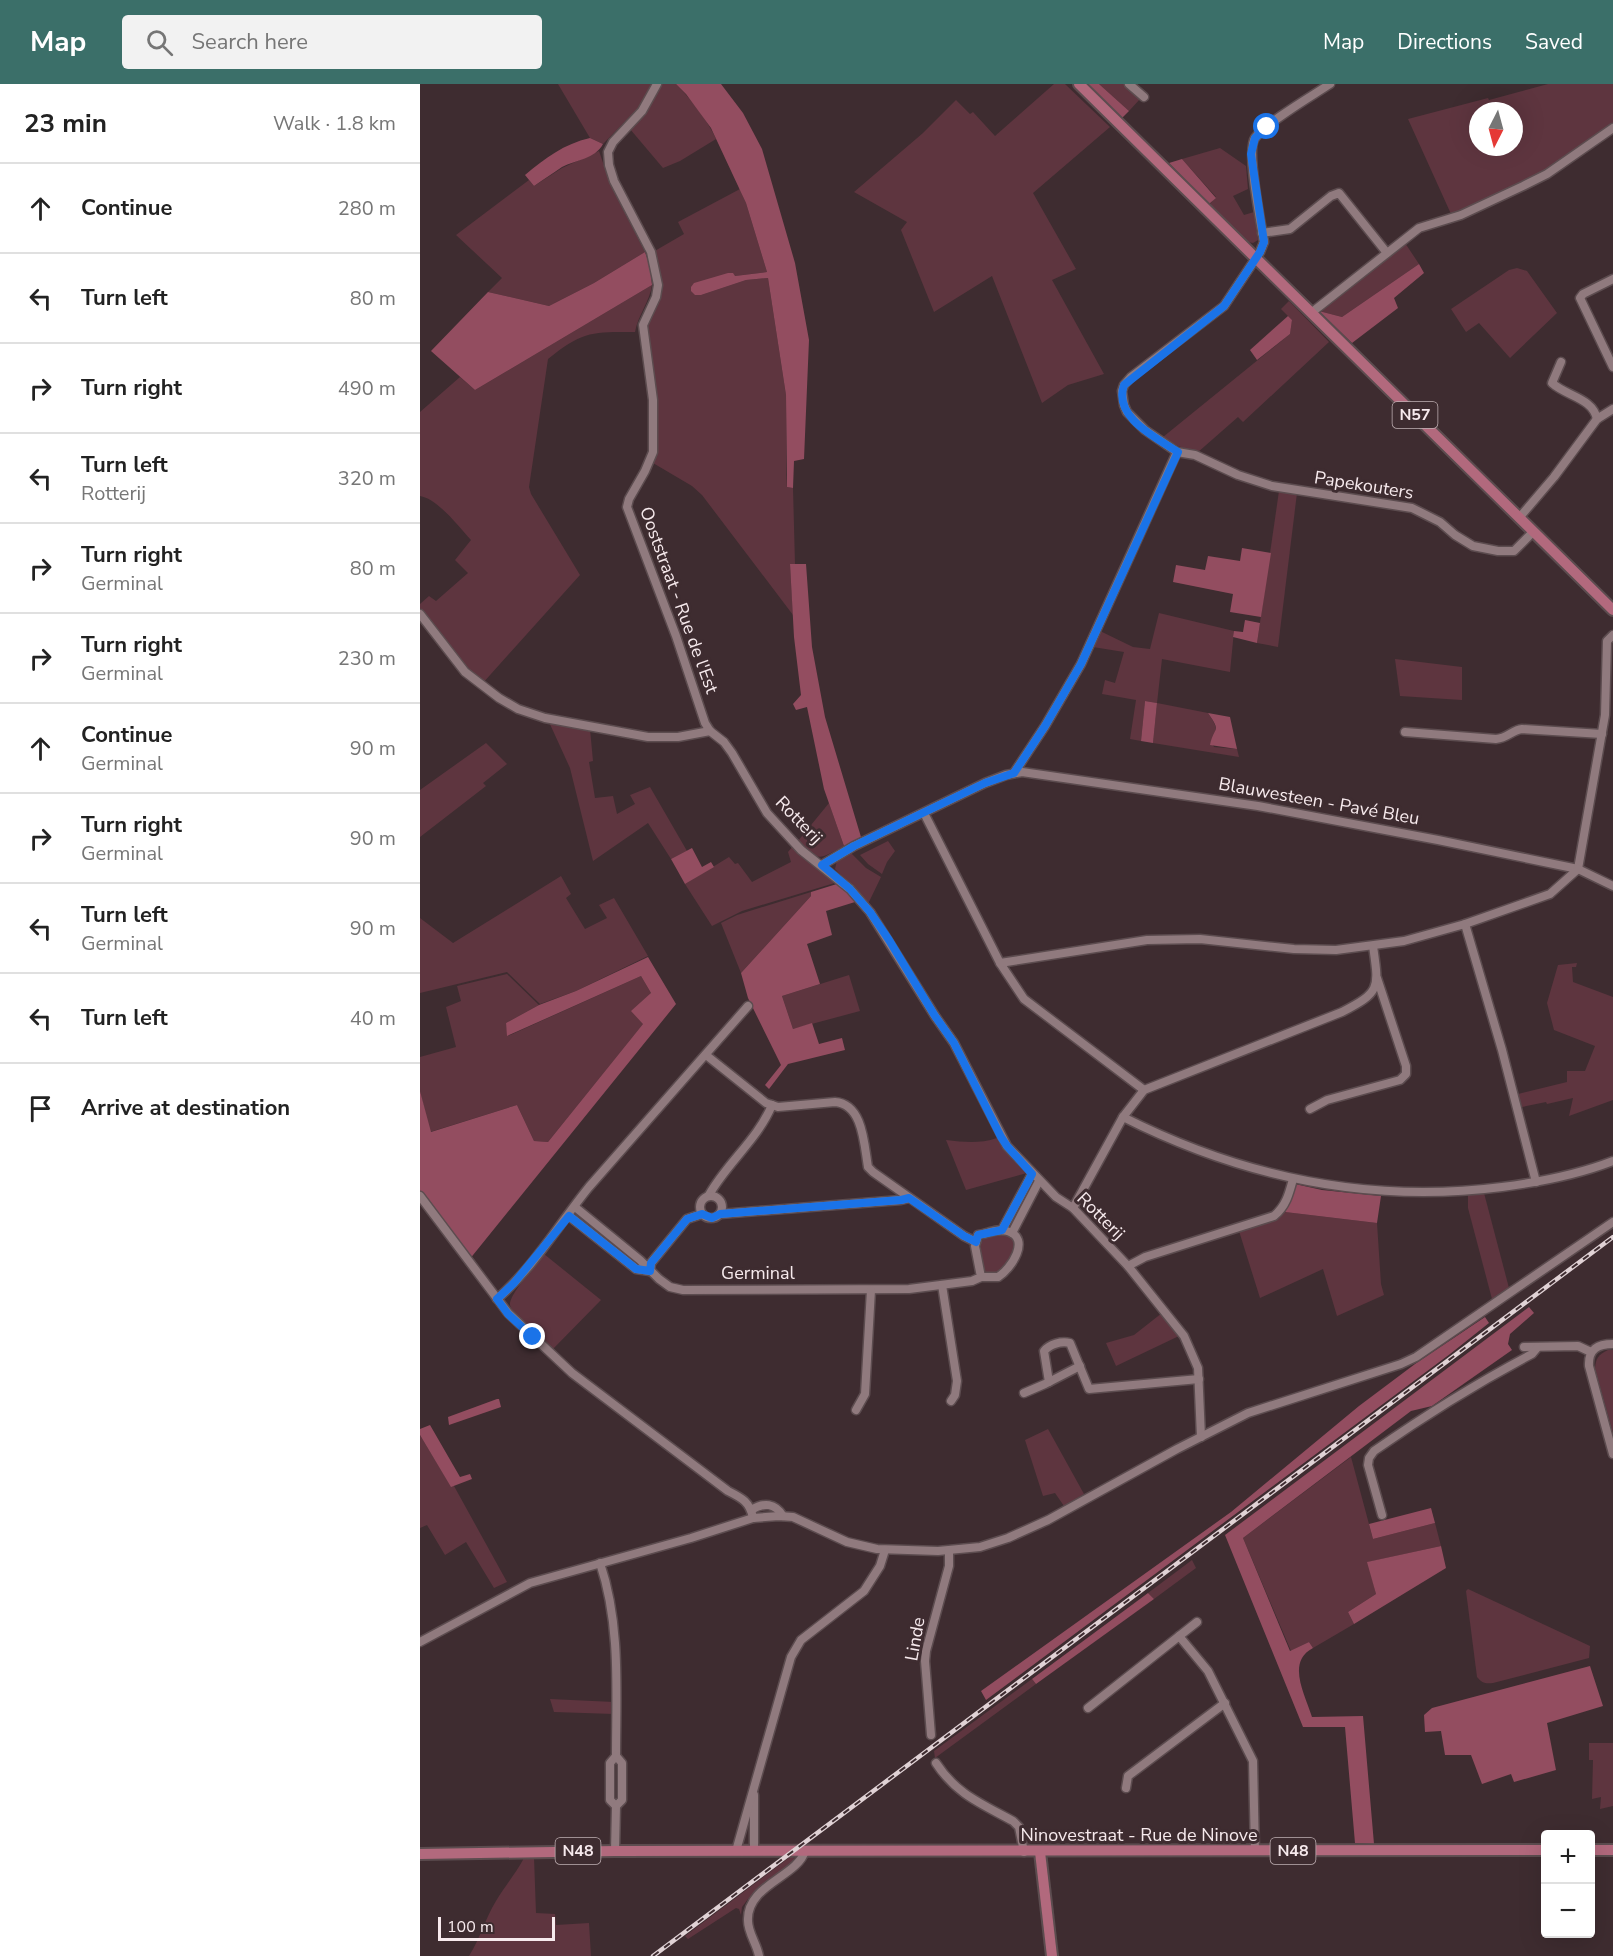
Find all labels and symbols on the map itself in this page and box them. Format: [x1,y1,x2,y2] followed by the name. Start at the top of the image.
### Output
[1469,102,1523,156] north arrow
[1253,113,1279,139] route start
[1392,402,1438,428] road number: N57
[1313,465,1415,505] street label: Papekouters
[634,503,724,697] street label: Ooststraat - Rue de l'Est
[1217,772,1421,830] street label: Blauwesteen - Pavé Bleu
[770,791,828,849] street label: Rotterij
[1072,1187,1130,1245] street label: Rotterij
[721,1261,796,1285] street label: Germinal
[519,1323,545,1349] route end
[899,1615,931,1663] street label: Linde
[1020,1823,1258,1847] street label: Ninovestraat - Rue de Ninove
[556,1838,600,1864] road number: N48
[1270,1838,1316,1864] road number: N48
[438,1914,555,1942] scale bar

